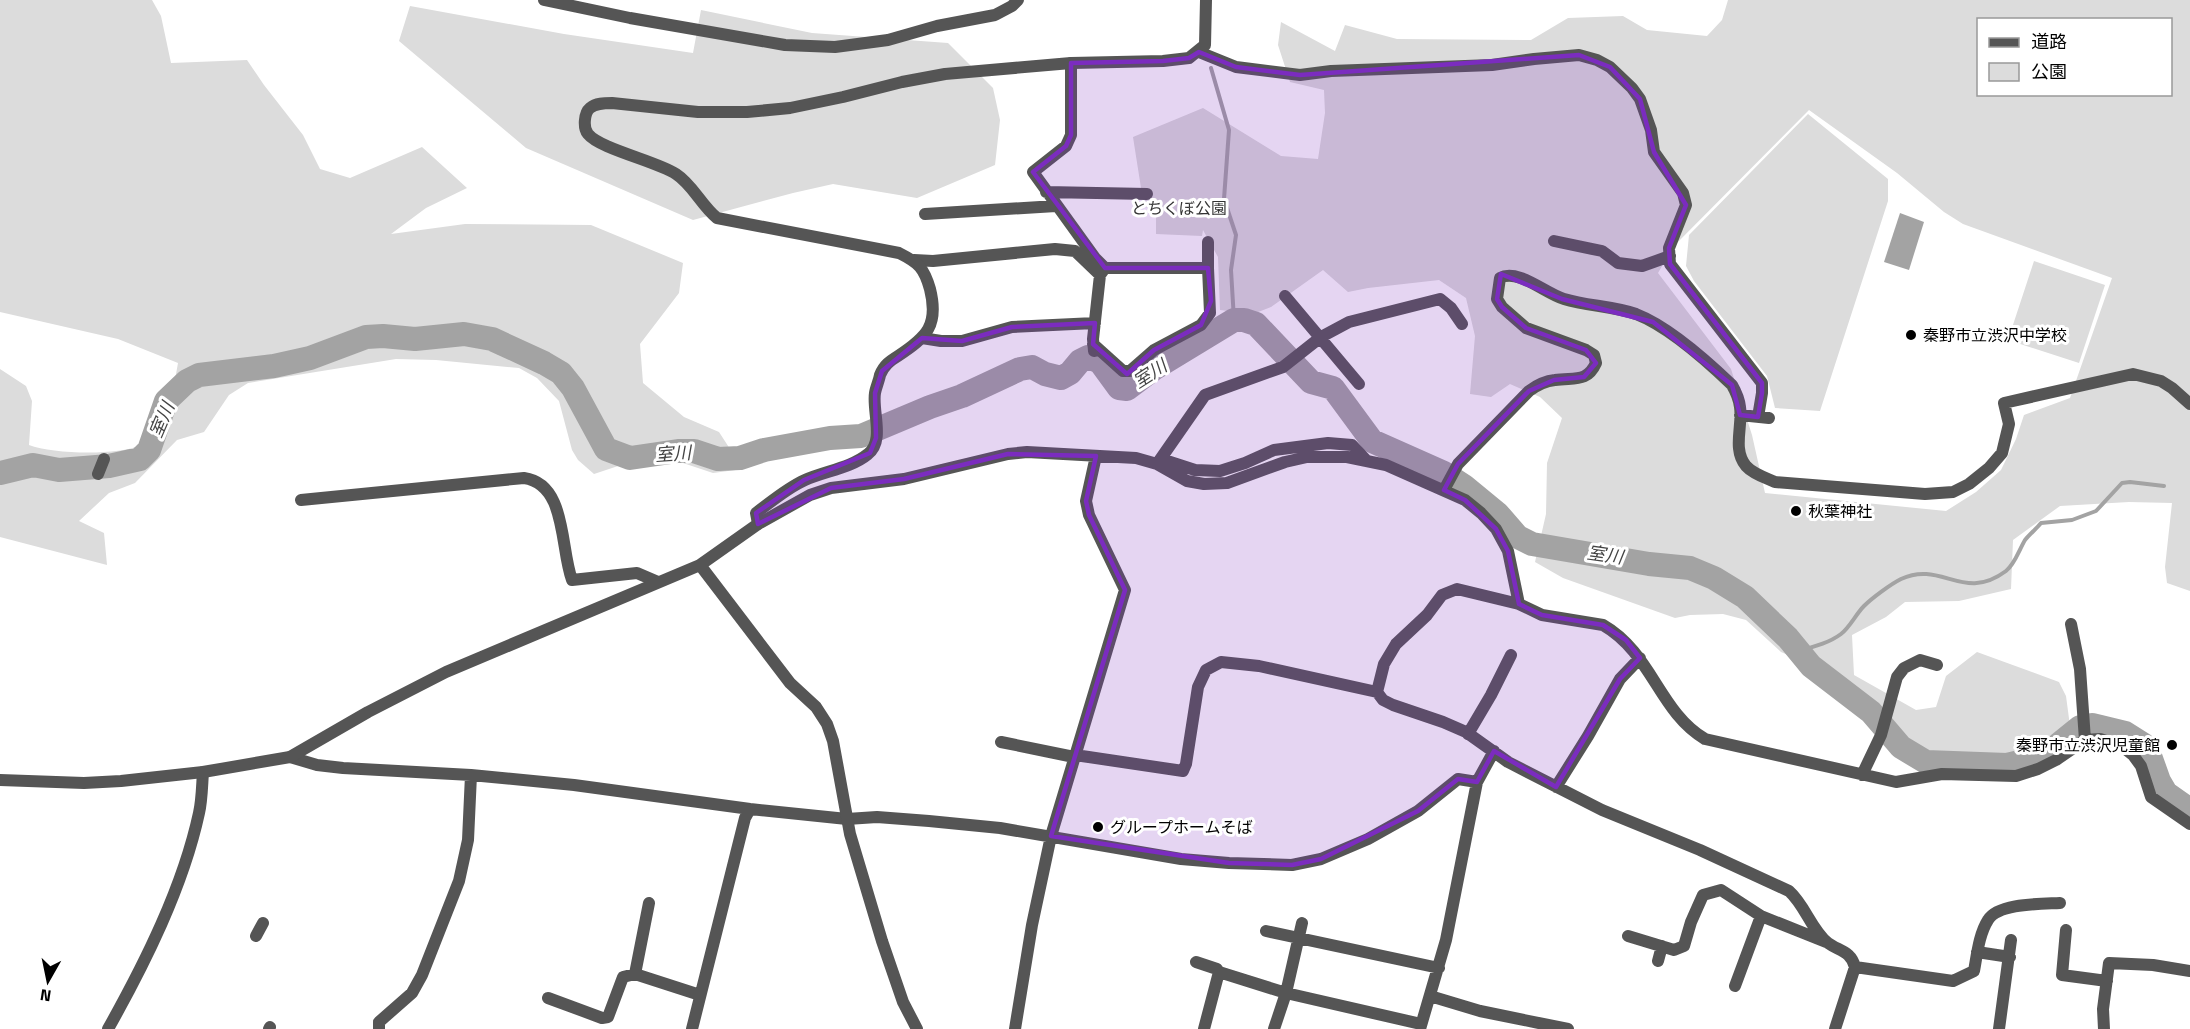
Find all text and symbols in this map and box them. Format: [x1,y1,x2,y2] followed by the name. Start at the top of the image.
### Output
[1977,18,2172,96] legend
[2031,28,2067,55] text: 道路
[2031,58,2067,85] text: 公園
[1131,196,1227,220] park label: とちくぼ公園
[1923,323,2067,347] place label: 秦野市立渋沢中学校
[1904,328,1918,342] marker: 秦野市立渋沢中学校
[1127,351,1174,395] water label: 室川
[142,396,182,442] water label: 室川
[654,439,694,468] water label: 室川
[1808,499,1872,523] place label: 秋葉神社
[1789,504,1803,518] marker: 秋葉神社
[1585,539,1627,571] water label: 室川
[2016,733,2160,757] place label: 秦野市立渋沢児童館
[2165,738,2179,752] marker: 秦野市立渋沢児童館
[1110,815,1253,839] place label: グループホームそば
[1091,820,1105,834] marker: グループホームそば
[18,951,78,1011] north arrow
[38,983,53,1009] text: N

